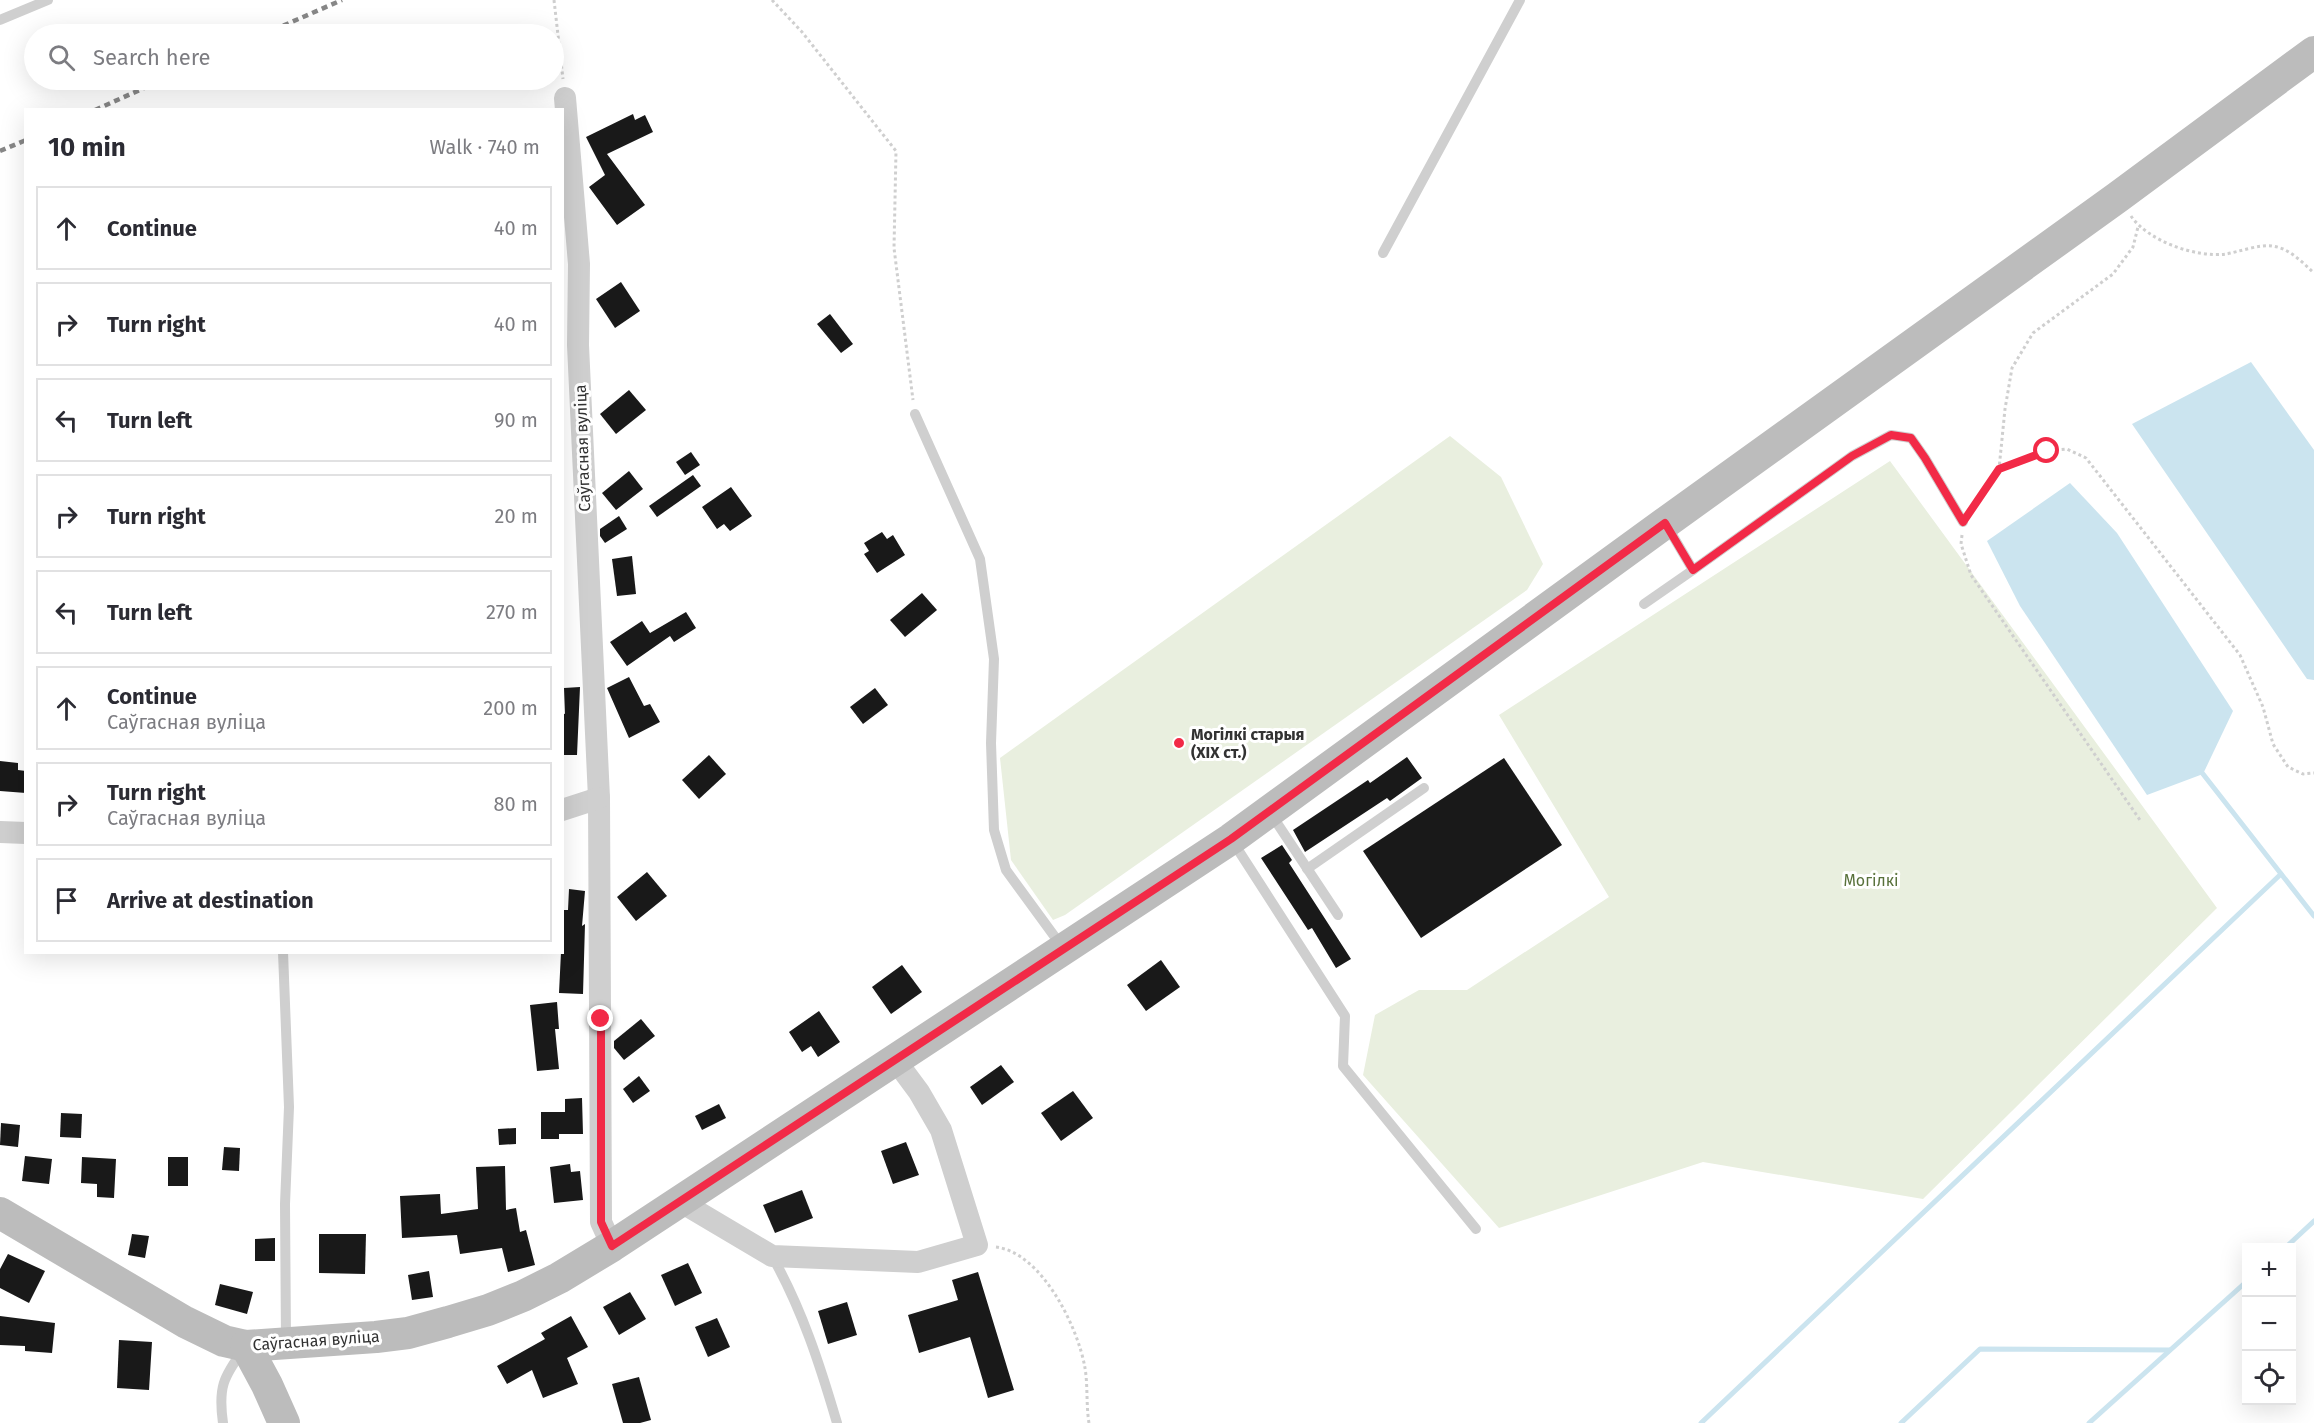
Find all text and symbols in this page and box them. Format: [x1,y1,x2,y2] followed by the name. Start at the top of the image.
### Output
[24,24,564,90] search box
[45,41,78,74] icon: search
[93,44,211,71] text: Search here
[48,132,126,163] text: 10 min
[430,135,540,159] text: Walk · 740 m
[50,212,83,245] icon: ahead
[107,215,197,242] text: Continue
[494,216,538,240] text: 40 m
[50,308,83,341] icon: right
[107,311,206,338] text: Turn right
[494,312,538,336] text: 40 m
[571,384,594,512] street label: Саўгасная вуліца
[50,404,83,437] icon: left
[107,407,192,434] text: Turn left
[494,408,538,432] text: 90 m
[2033,437,2059,463] route start
[50,500,83,533] icon: right
[107,503,206,530] text: Turn right
[495,504,538,528] text: 20 m
[50,596,83,629] icon: left
[107,599,192,626] text: Turn left
[486,600,538,624] text: 270 m
[107,683,197,710] text: Continue
[50,692,83,725] icon: ahead
[483,696,538,720] text: 200 m
[107,710,266,734] text: Саўгасная вуліца
[1191,725,1305,762] place label: Могілкі старыя (XIX ст.)
[1172,736,1186,750] marker: Могілкі старыя (XIX ст.)
[107,779,206,806] text: Turn right
[50,788,83,821] icon: right
[493,792,538,816] text: 80 m
[107,806,266,830] text: Саўгасная вуліца
[1843,871,1899,890] park label: Могілкі
[50,884,83,917] icon: arrive
[107,887,314,914] text: Arrive at destination
[587,1005,613,1031] route end
[2242,1243,2296,1405] map controls
[2242,1243,2296,1297] button: +
[2242,1297,2296,1351] button: −
[252,1327,380,1354] street label: Саўгасная вуліца
[2242,1351,2296,1405] button: locate

